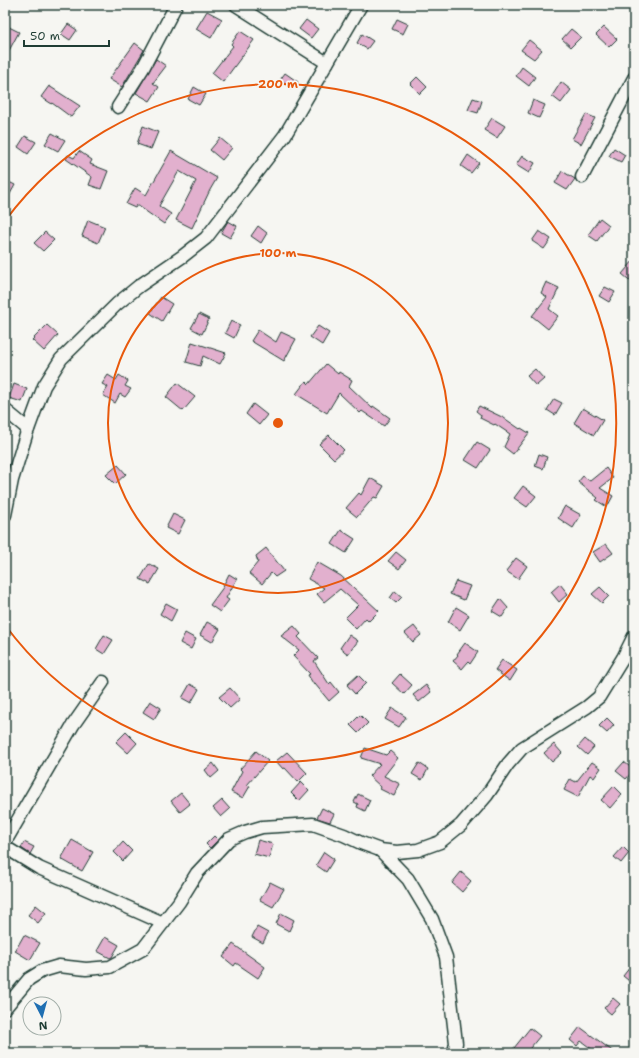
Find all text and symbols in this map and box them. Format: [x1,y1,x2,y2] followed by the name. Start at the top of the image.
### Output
[24,22,109,48] scale bar
[30,28,60,44] text: 50 m
[258,76,298,92] text: 200 m
[260,245,297,261] text: 100 m
[271,416,285,430] centre of rings
[22,996,62,1036] north arrow
[38,1018,48,1033] text: N

